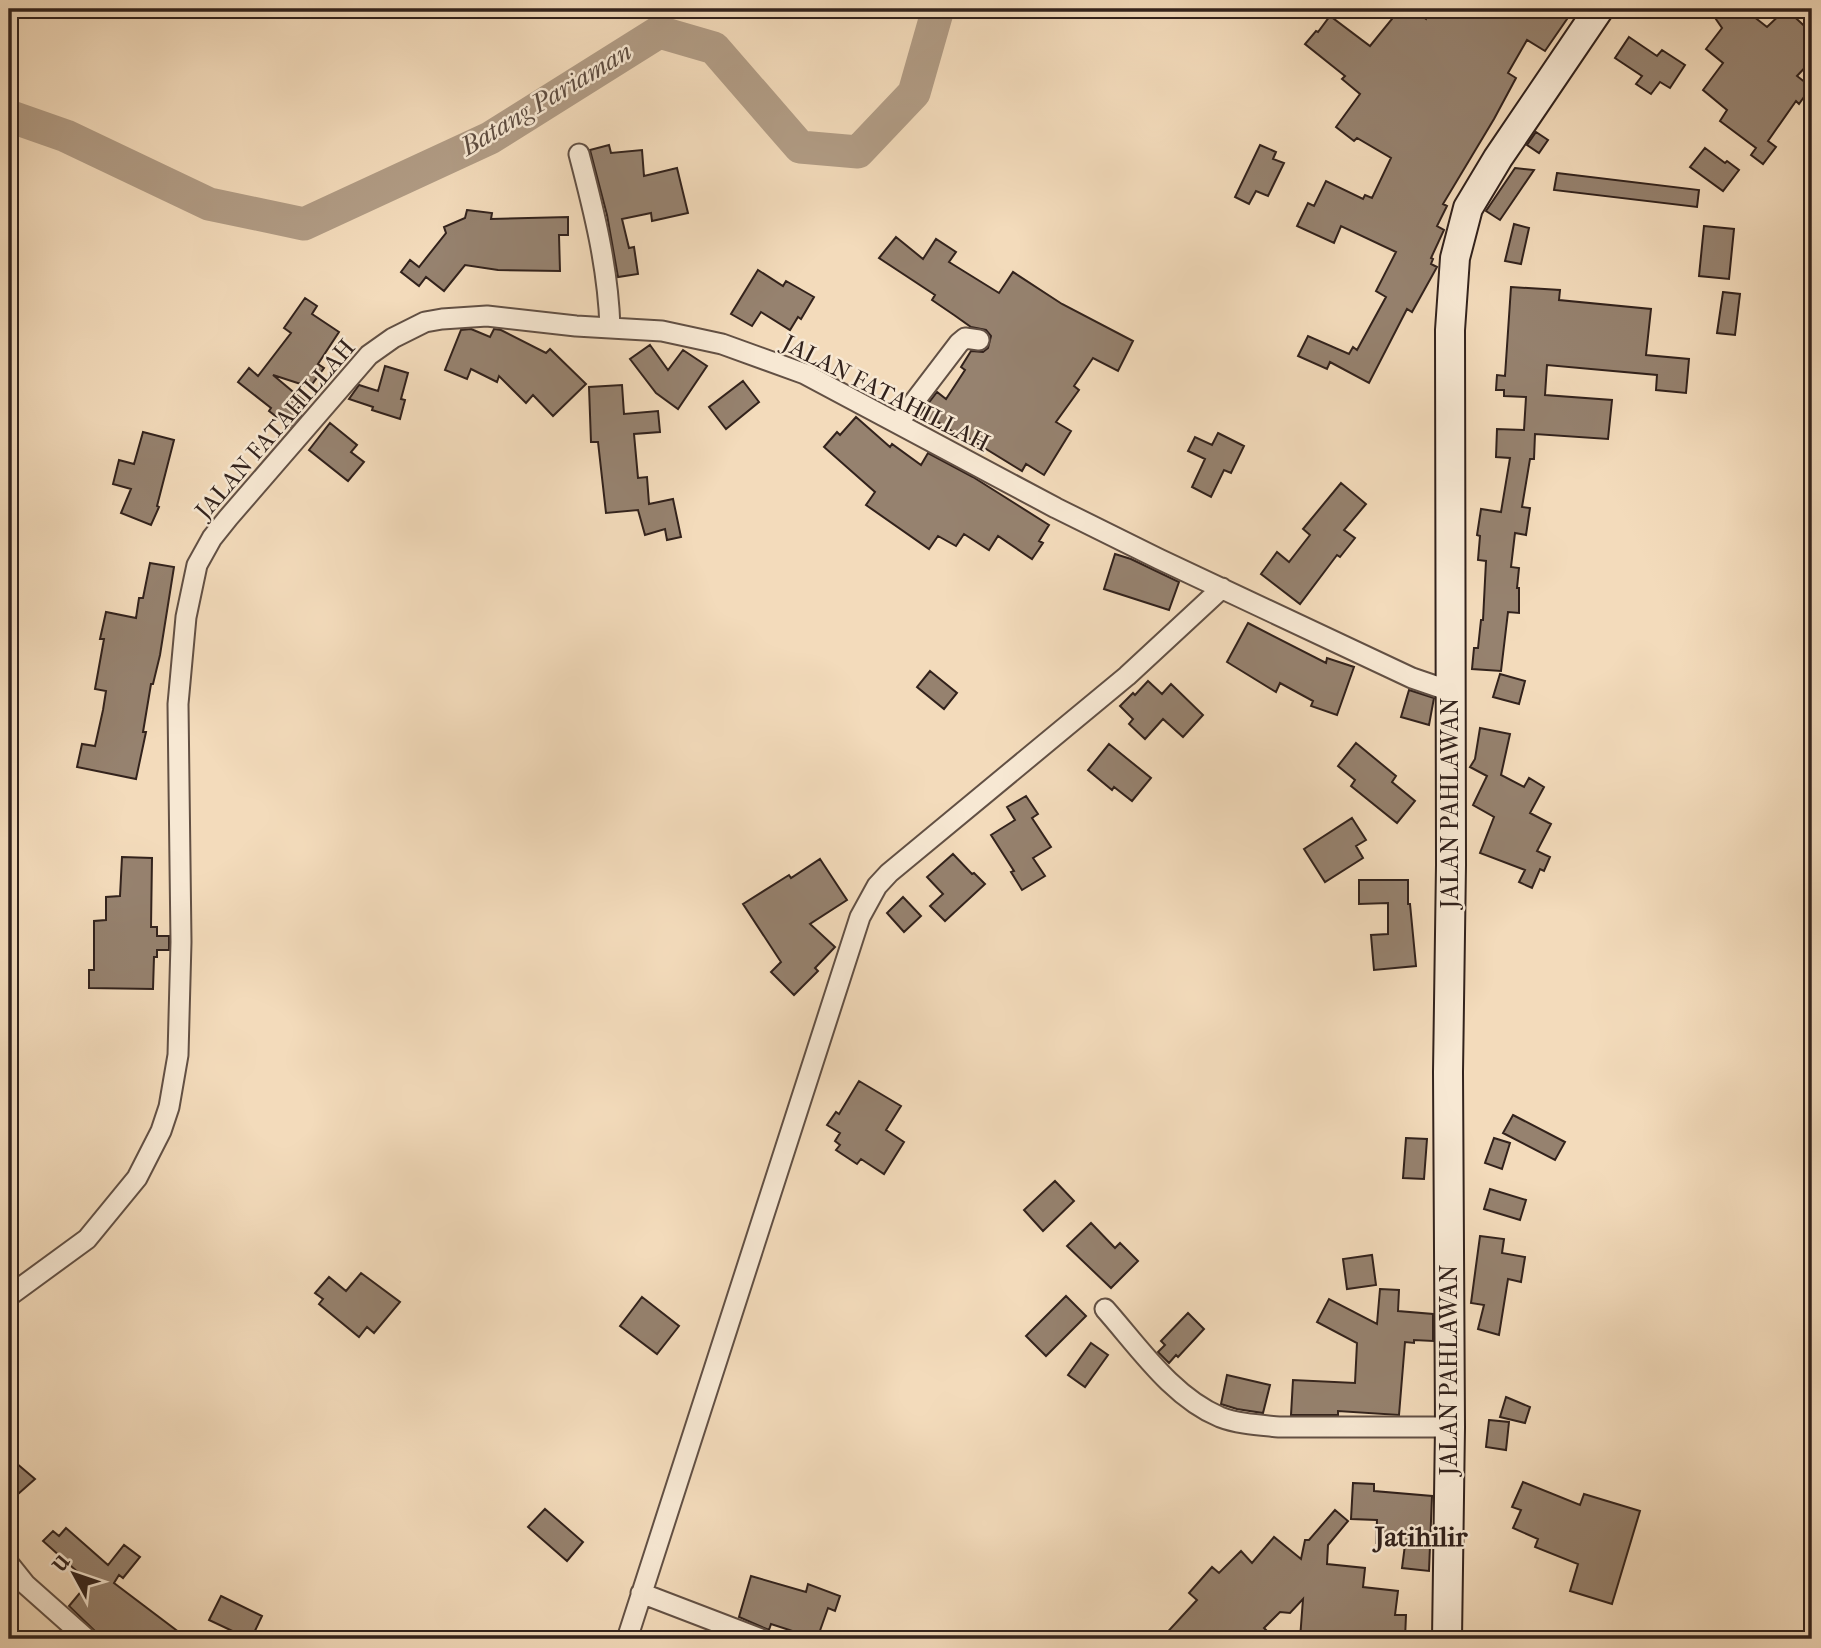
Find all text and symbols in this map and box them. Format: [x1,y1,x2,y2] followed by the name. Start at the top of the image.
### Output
[453,36,637,163] water label: Batang Pariaman
[776,328,994,457] street label: JALAN FATAHILLAH
[188,333,361,526] street label: JALAN FATAHILLAH
[1436,698,1464,910] street label: JALAN PAHLAWAN
[1435,1265,1463,1477] street label: JALAN PAHLAWAN
[1371,1520,1469,1553] district label: Jatihilir
[38,1540,108,1610] north arrow
[48,1551,75,1577] text: U

